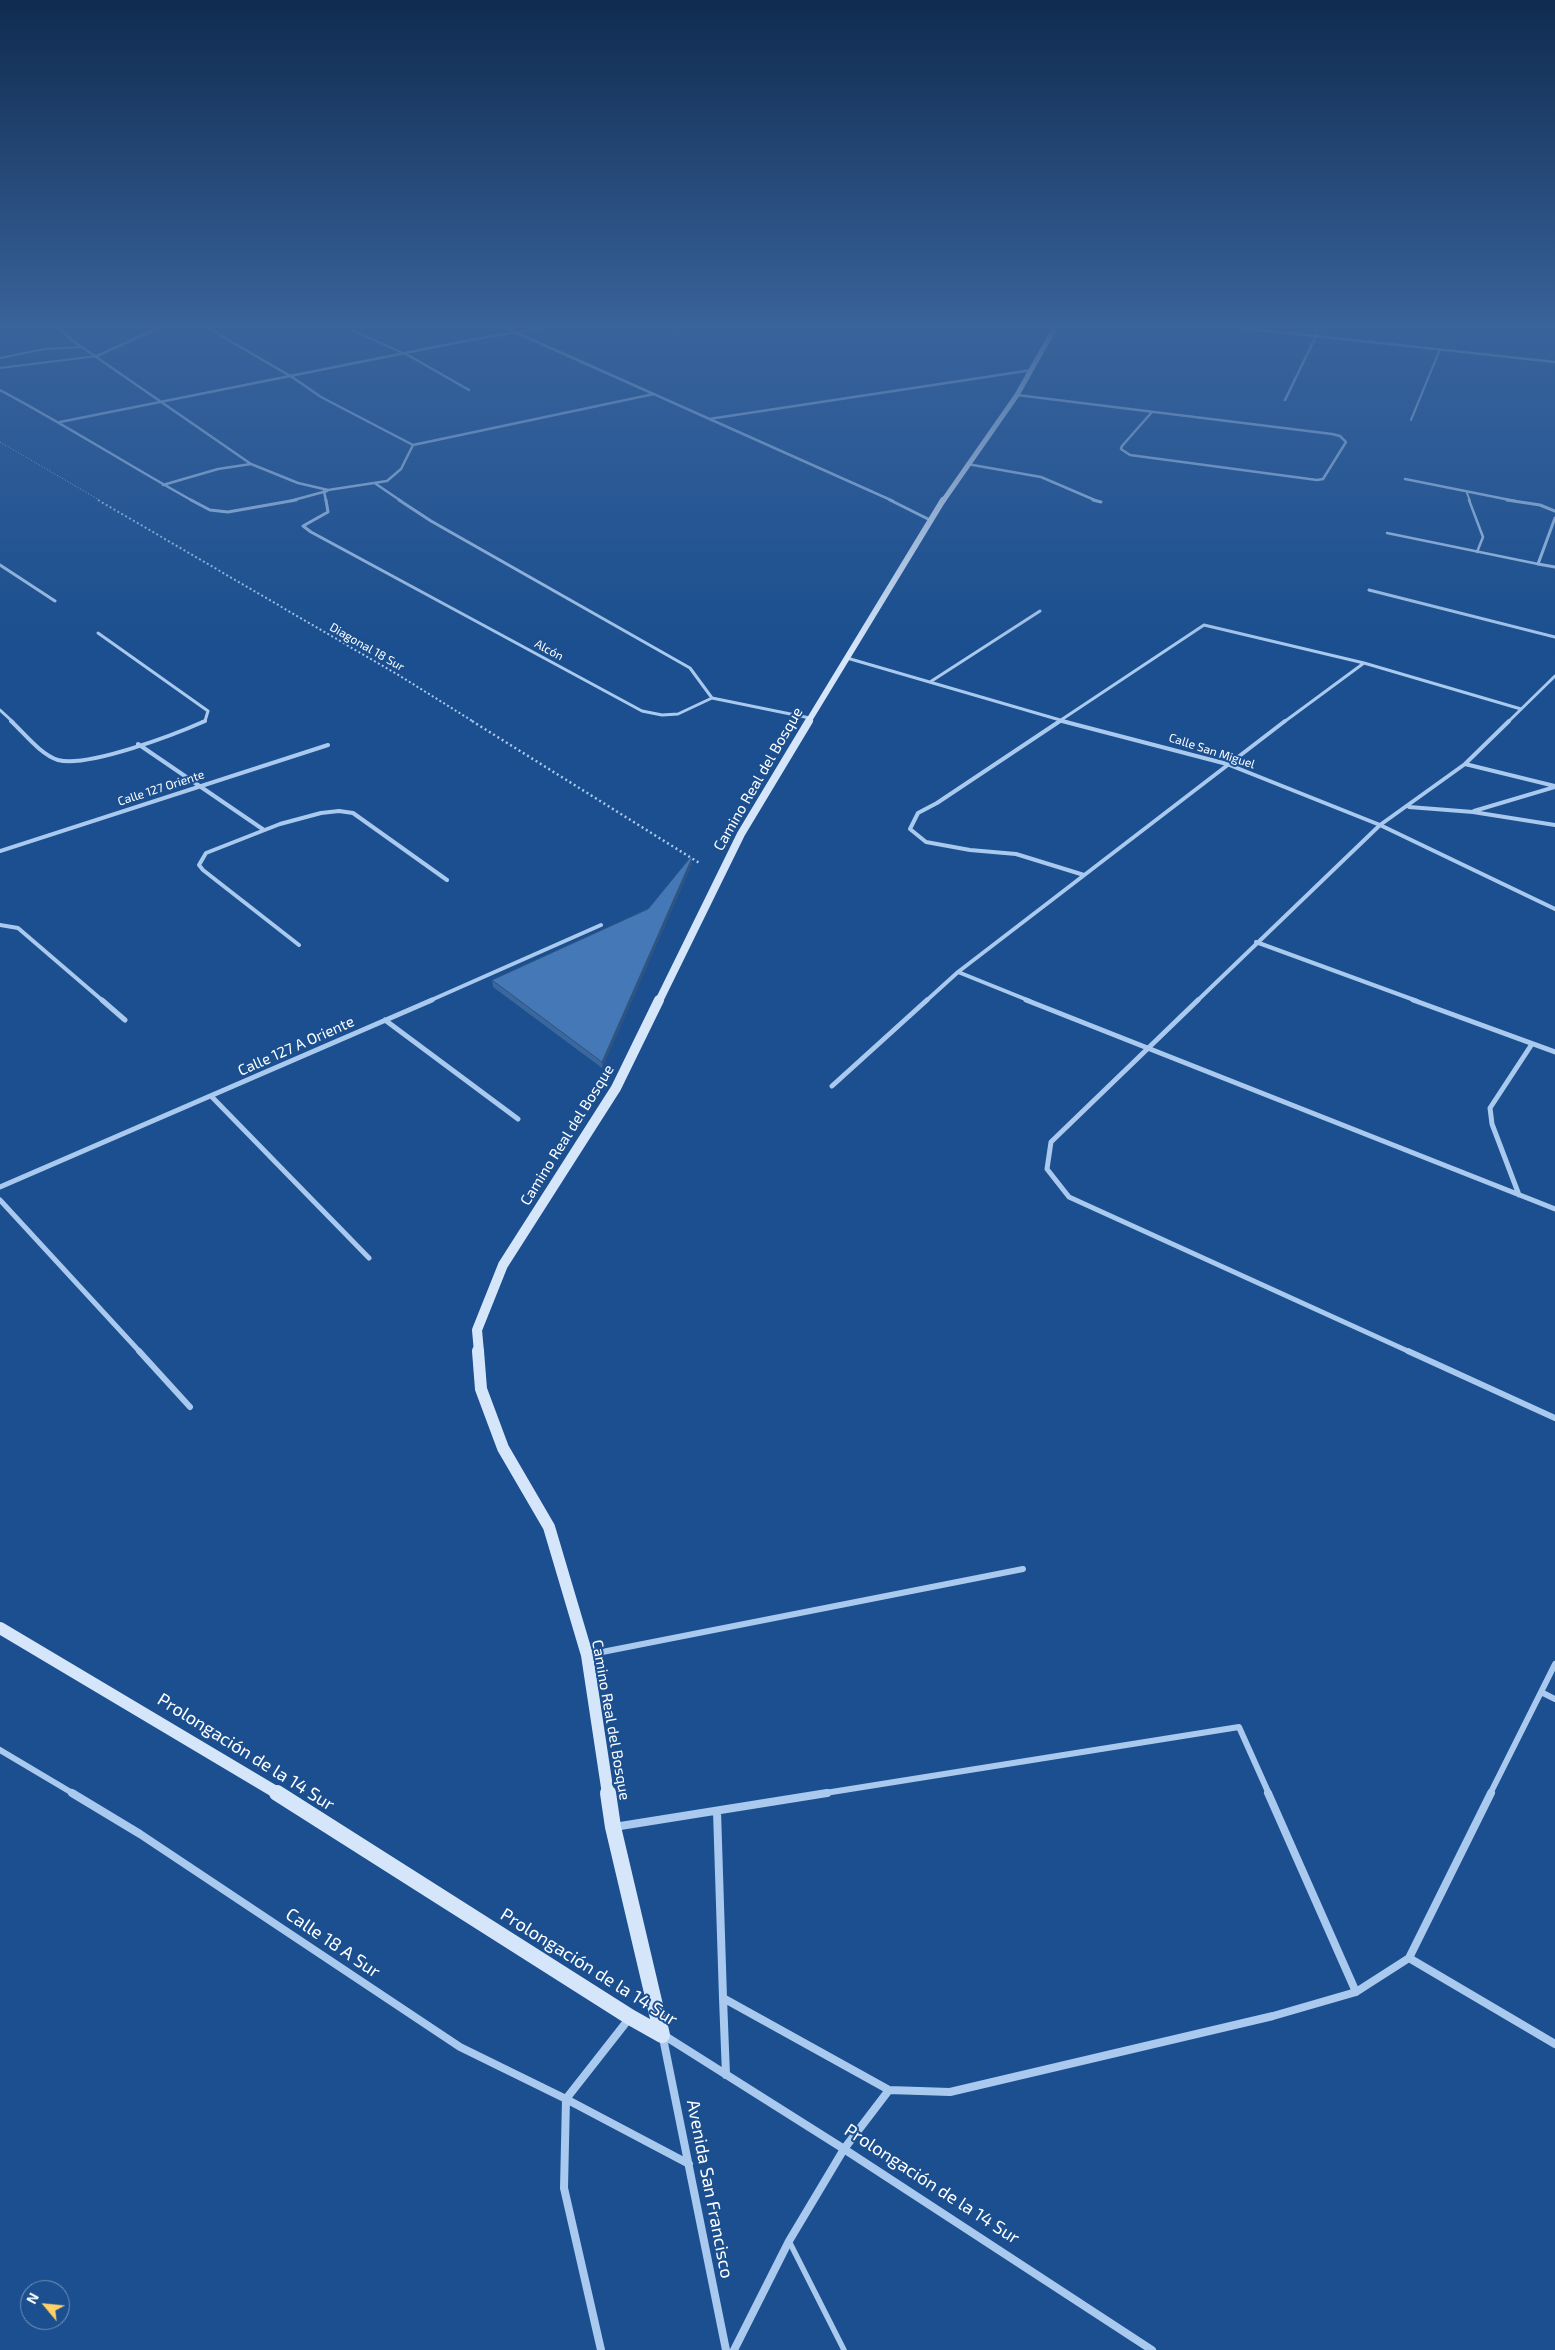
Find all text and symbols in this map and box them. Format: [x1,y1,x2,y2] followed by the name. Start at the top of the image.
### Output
[327,620,407,674] street label: Diagonal 18 Sur
[532,636,566,664] street label: Alcón
[710,704,806,854] street label: Camino Real del Bosque
[1167,730,1257,772] street label: Calle San Miguel
[116,767,206,809] street label: Calle 127 Oriente
[235,1012,357,1080] street label: Calle 127 A Oriente
[516,1061,618,1209] street label: Camino Real del Bosque
[588,1638,634,1802] street label: Camino Real del Bosque
[153,1689,339,1815] street label: Prolongación de la 14 Sur
[282,1903,384,1983] street label: Calle 18 A Sur
[496,1904,682,2030] street label: Prolongación de la 14 Sur
[682,2098,738,2280] street label: Avenida San Francisco
[840,2119,1024,2249] street label: Prolongación de la 14 Sur
[20,2280,70,2330] north arrow
[22,2290,42,2307] text: N

